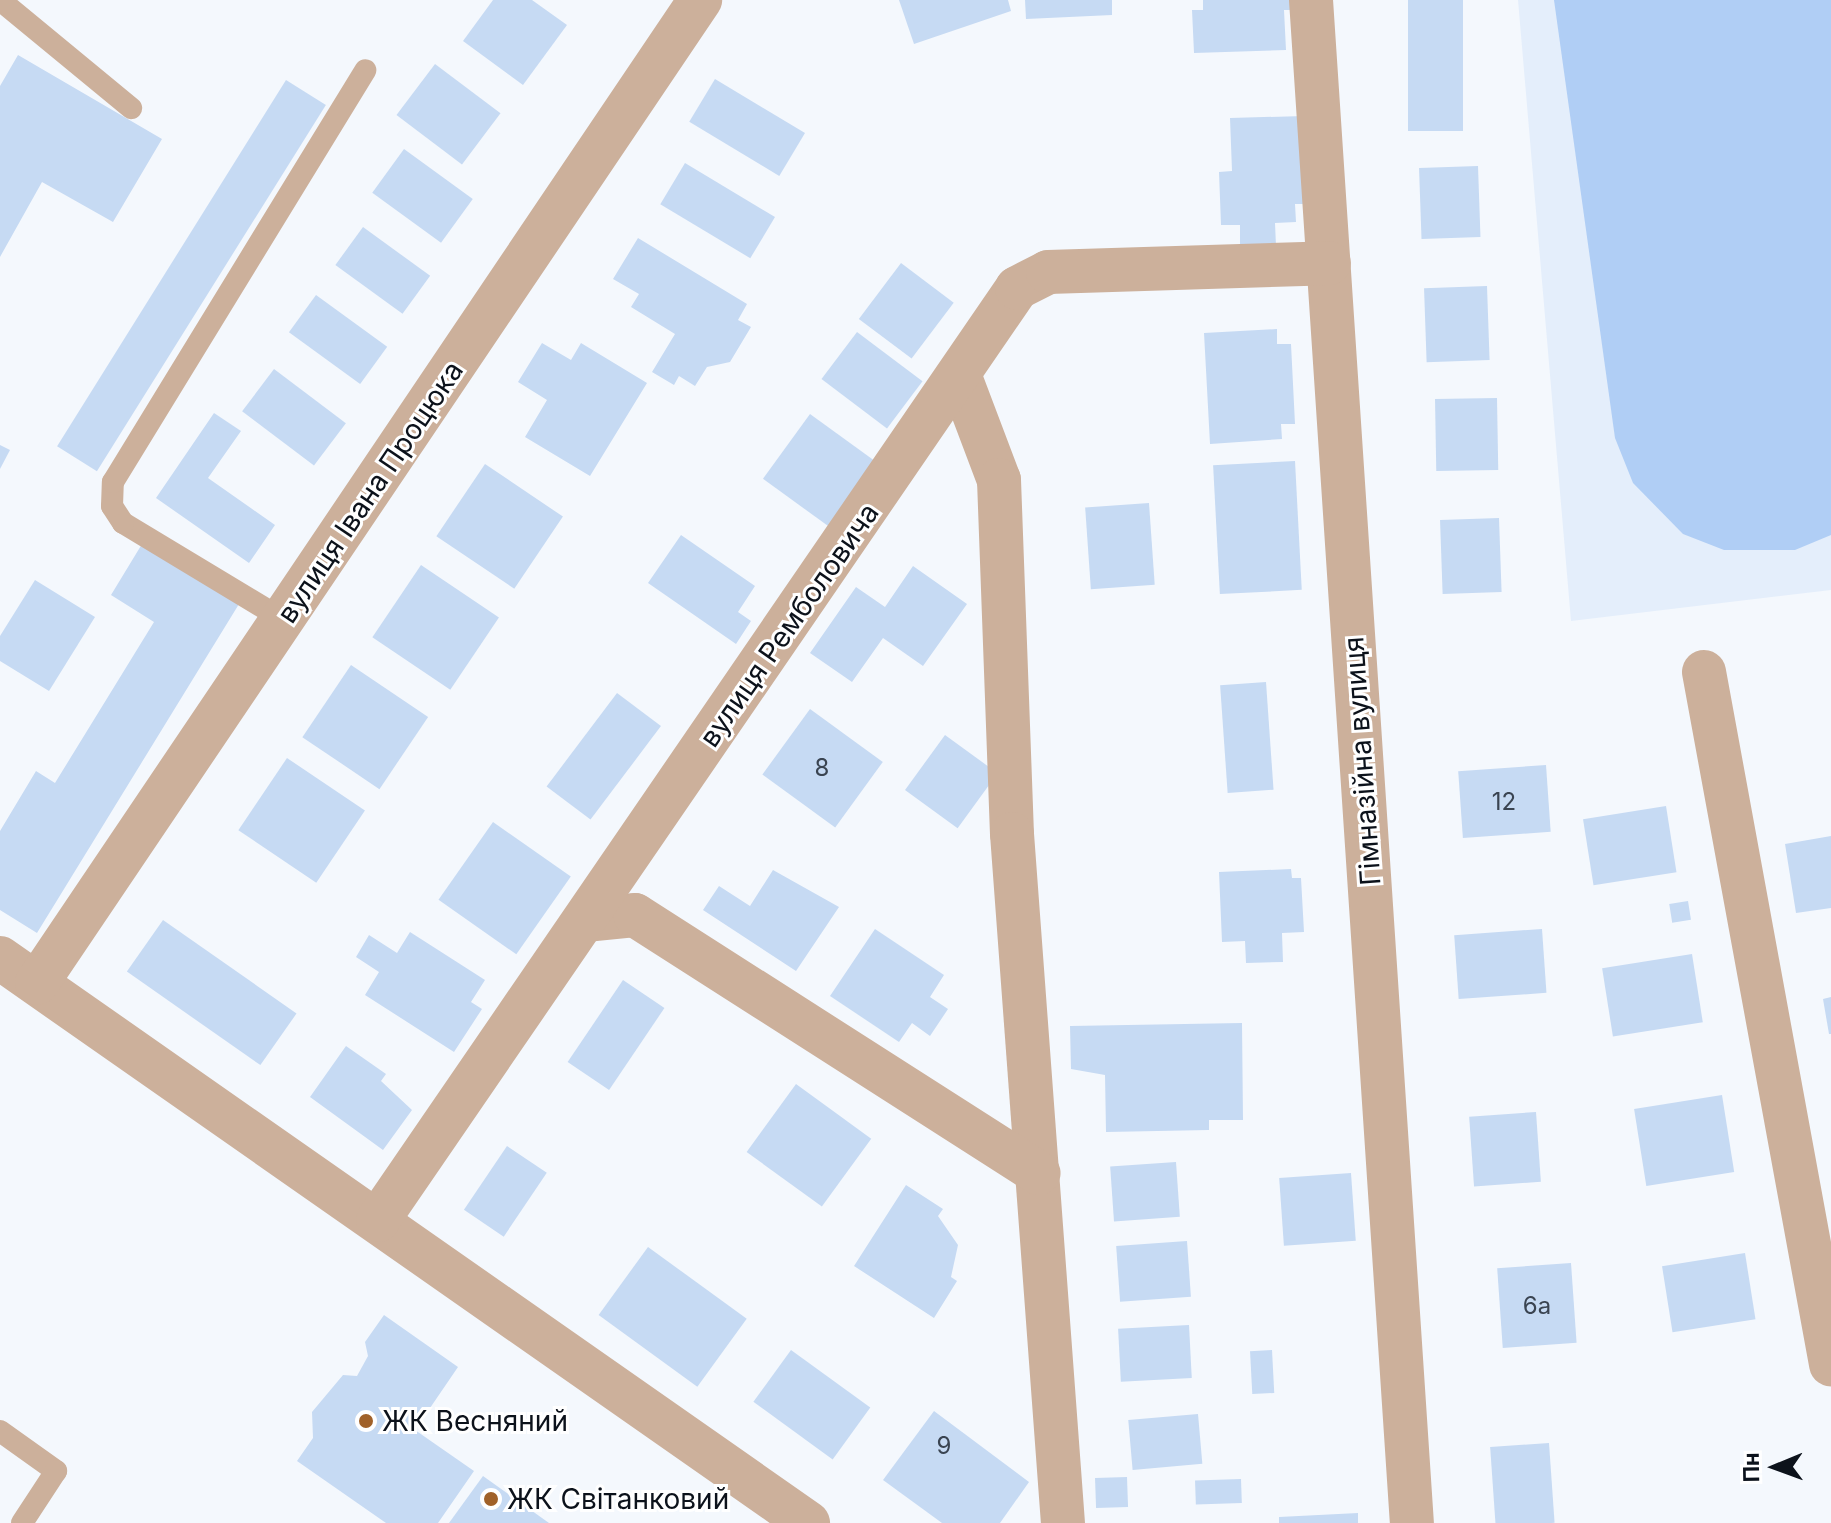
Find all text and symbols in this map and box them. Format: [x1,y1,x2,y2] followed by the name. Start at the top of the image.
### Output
[270,355,470,629] street label: вулиця Івана Процюка
[692,497,886,753] street label: вулиця Ремболовича
[1337,635,1387,887] street label: Гімназійна вулиця
[815,754,829,782] house number: 8
[1492,788,1516,816] house number: 12
[1523,1292,1551,1320] house number: 6а
[382,1404,568,1438] place label: ЖК Весняний
[357,1412,375,1430] marker: ЖК Весняний
[1735,1427,1815,1507] north arrow
[937,1432,951,1460] house number: 9
[1738,1452,1764,1483] text: Пн
[507,1482,729,1516] place label: ЖК Світанковий
[482,1490,500,1508] marker: ЖК Світанковий

